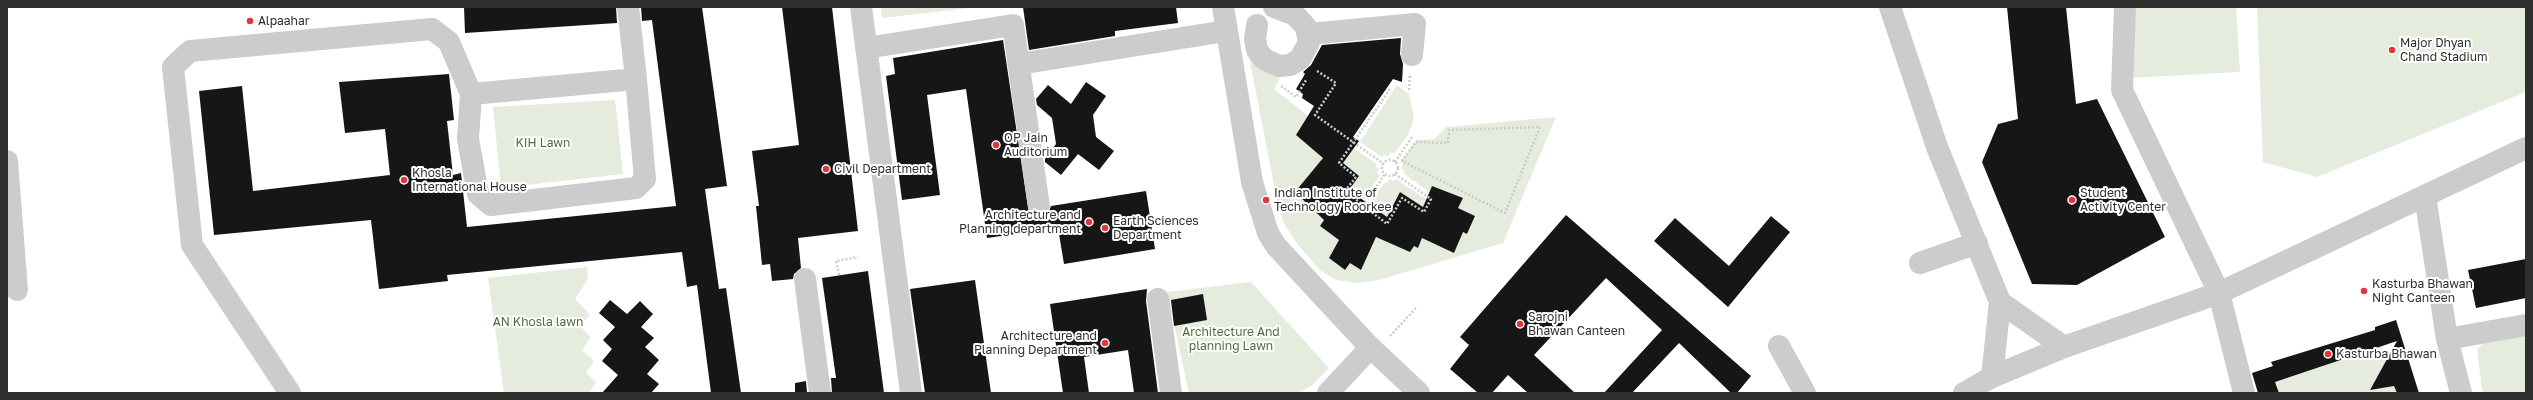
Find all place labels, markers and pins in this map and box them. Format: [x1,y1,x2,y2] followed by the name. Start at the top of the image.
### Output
[258,14,309,28] place label: Alpaahar
[245,16,255,26] marker: Alpaahar
[2400,36,2488,64] place label: Major Dhyan Chand Stadium
[2387,45,2397,55] marker: Major Dhyan Chand Stadium
[1004,131,1067,159] place label: OP Jain Auditorium
[991,140,1001,150] marker: OP Jain Auditorium
[834,162,931,176] place label: Civil Department
[821,164,831,174] marker: Civil Department
[412,166,527,194] place label: Khosla International House
[399,175,409,185] marker: Khosla International House
[1274,186,1391,214] place label: Indian Institute of Technology Roorkee
[2080,186,2166,214] place label: Student Activity Center
[1261,195,1271,205] marker: Indian Institute of Technology Roorkee
[2067,195,2077,205] marker: Student Activity Center
[959,208,1081,236] place label: Architecture and Planning department
[1113,214,1199,242] place label: Earth Sciences Department
[1084,217,1094,227] marker: Architecture and Planning department
[1100,223,1110,233] marker: Earth Sciences Department
[2372,277,2473,305] place label: Kasturba Bhawan Night Canteen
[2359,286,2369,296] marker: Kasturba Bhawan Night Canteen
[1528,310,1625,338] place label: Sarojni Bhawan Canteen
[1515,319,1525,329] marker: Sarojni Bhawan Canteen
[974,329,1097,357] place label: Architecture and Planning Department
[1100,338,1110,348] marker: Architecture and Planning Department
[2336,347,2437,361] place label: Kasturba Bhawan
[2323,349,2333,359] marker: Kasturba Bhawan

